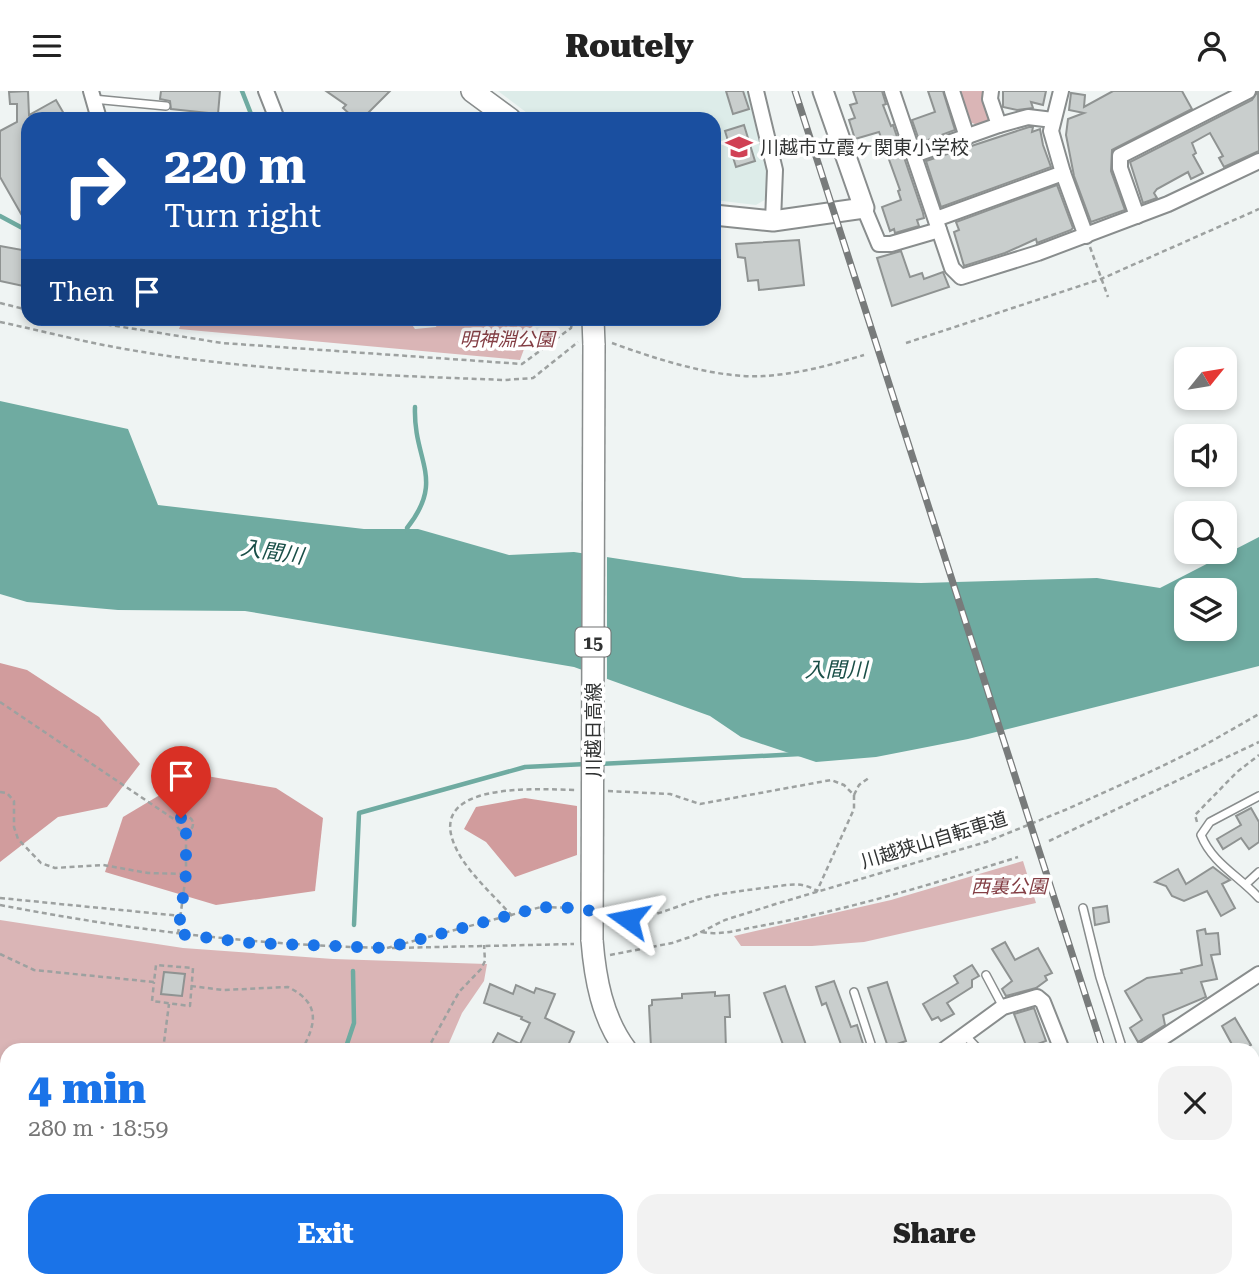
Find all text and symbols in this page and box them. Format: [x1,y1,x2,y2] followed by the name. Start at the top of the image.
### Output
[28,27,66,65] icon: menu
[565,27,694,65] text: Routely
[1193,27,1231,65] icon: person
[724,132,754,162] school or university icon: 川越市立霞ヶ関東小学校
[760,136,969,159] place label: 川越市立霞ヶ関東小学校
[164,138,306,195] text: 220 m
[49,140,140,231] icon: right
[164,197,321,235] text: Turn right
[128,273,166,311] icon: arrive
[49,277,114,307] text: Then
[459,328,557,351] park label: 明神淵公園
[1174,347,1237,409] north arrow
[1174,347,1237,641] map controls
[1174,424,1237,487] button: sound
[1174,501,1237,564] button: search
[239,536,307,569] water label: 入間川
[1174,578,1237,641] button: layers
[576,627,610,657] road number: 15
[805,658,869,682] water label: 入間川
[582,682,605,778] street label: 川越日高線
[151,746,211,818] pin
[162,757,200,795] icon: arrive
[858,807,1010,873] street label: 川越狭山自転車道
[971,875,1050,898] park label: 西裏公園
[591,882,665,956] position arrow
[28,1064,146,1113] text: 4 min
[1158,1066,1232,1140] button: close
[28,1115,168,1142] text: 280 m · 18:59
[28,1194,623,1274] button: Exit
[637,1194,1232,1274] button: Share

